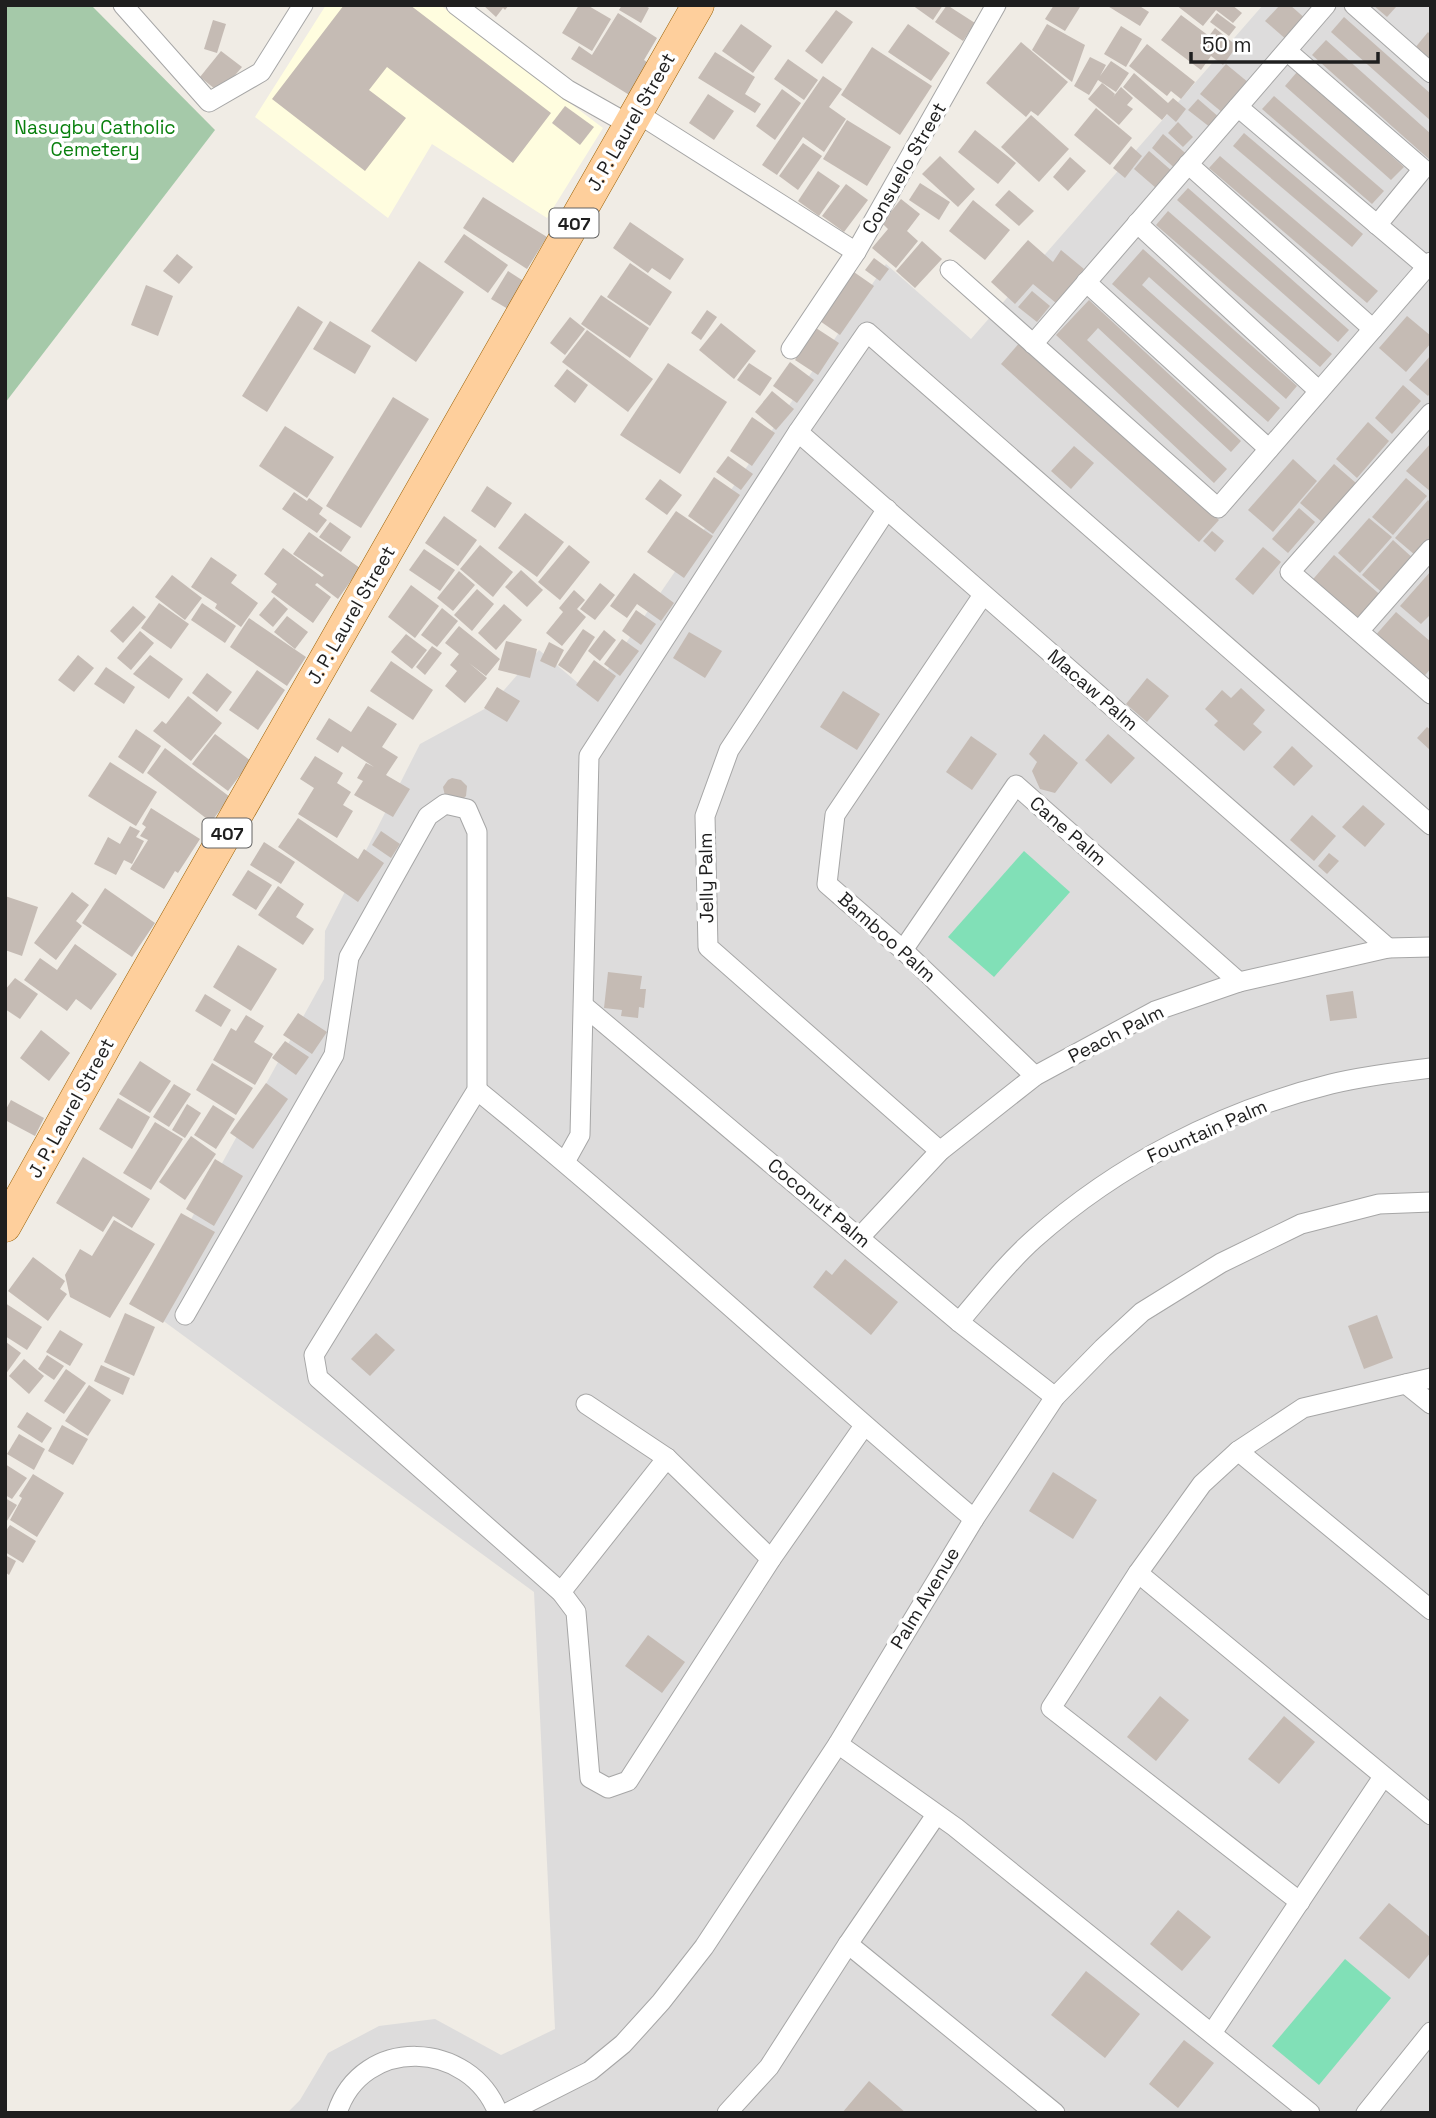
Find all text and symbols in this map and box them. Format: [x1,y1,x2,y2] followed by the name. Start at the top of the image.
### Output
[1191,21,1378,65] scale bar
[1202,31,1252,58] text: 50 m
[581,48,681,196] street label: J. P. Laurel Street
[856,98,952,238] street label: Consuelo Street
[14,115,176,162] park label: Nasugbu Catholic Cemetery
[550,208,598,238] road number: 407
[301,541,401,689] street label: J. P. Laurel Street
[1042,644,1144,736] street label: Macaw Palm
[1024,791,1112,871] street label: Cane Palm
[202,818,252,848] road number: 407
[693,832,719,924] street label: Jelly Palm
[833,886,941,988] street label: Bamboo Palm
[1064,999,1168,1069] street label: Peach Palm
[22,1034,120,1182] street label: J. P. Laurel Street
[1143,1093,1271,1169] street label: Fountain Palm
[762,1153,876,1253] street label: Coconut Palm
[885,1542,965,1654] street label: Palm Avenue

